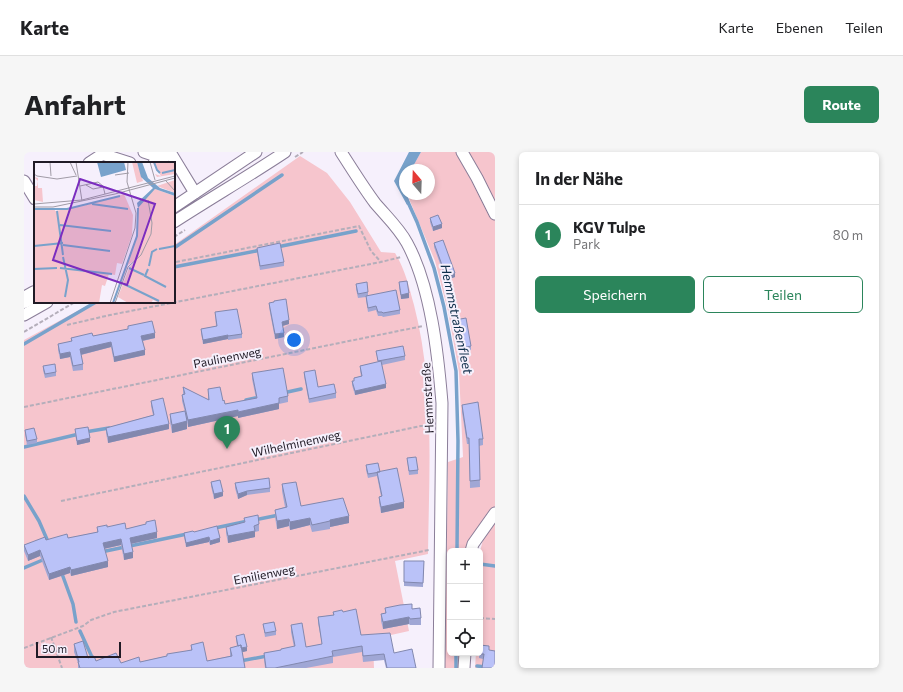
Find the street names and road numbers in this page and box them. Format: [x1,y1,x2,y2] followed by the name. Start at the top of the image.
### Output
[192,343,263,370] street label: Paulinenweg
[418,362,436,434] street label: Hemmstraße
[250,427,342,459] street label: Wilhelminenweg
[232,561,296,587] street label: Emilienweg

